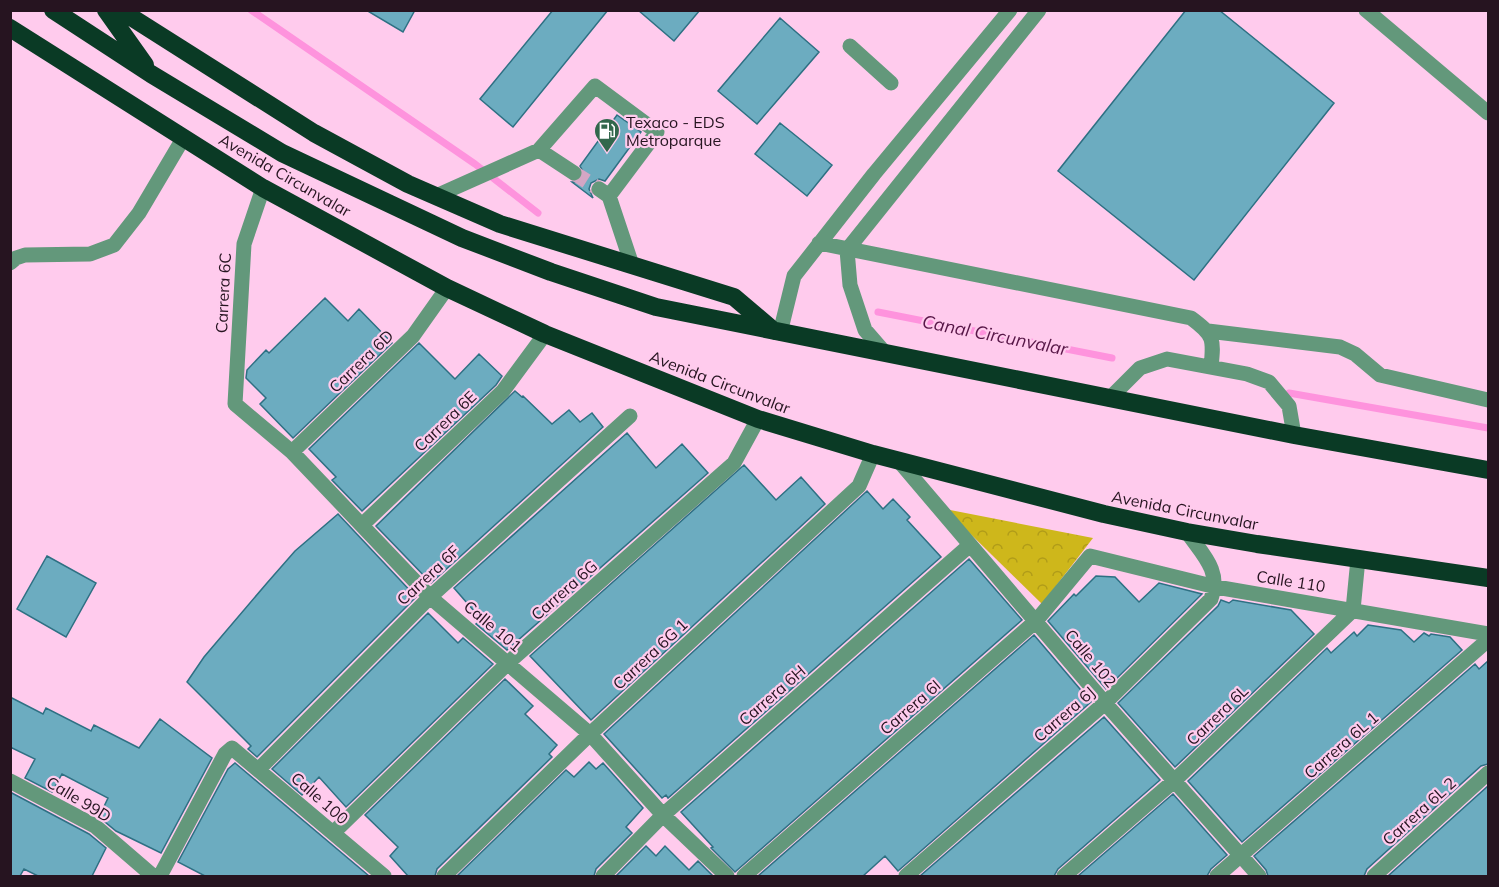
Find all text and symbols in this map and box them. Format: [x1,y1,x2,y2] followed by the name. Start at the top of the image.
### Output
[626,112,725,150] place label: Texaco - EDS Metroparque
[592,116,622,154] fuel station icon: Texaco - EDS Metroparque
[215,129,355,221] street label: Avenida Circunvalar
[211,252,235,334] street label: Carrera 6C
[920,310,1071,361] water label: Canal Circunvalar
[325,325,397,397] street label: Carrera 6D
[647,346,793,418] street label: Avenida Circunvalar
[410,386,480,456] street label: Carrera 6E
[1110,486,1260,534] street label: Avenida Circunvalar
[392,541,464,609] street label: Carrera 6F
[527,556,601,624] street label: Carrera 6G
[1255,566,1327,596] street label: Calle 110
[460,596,526,656] street label: Calle 101
[608,614,692,694] street label: Carrera 6G 1
[1061,625,1121,691] street label: Calle 102
[735,661,809,729] street label: Carrera 6H
[876,675,944,739] street label: Carrera 6I
[1182,680,1252,749] street label: Carrera 6L
[1029,682,1099,746] street label: Carrera 6J
[1300,707,1382,783] street label: Carrera 6L 1
[287,768,353,828] street label: Calle 100
[43,772,115,826] street label: Calle 99D
[1378,773,1460,849] street label: Carrera 6L 2

